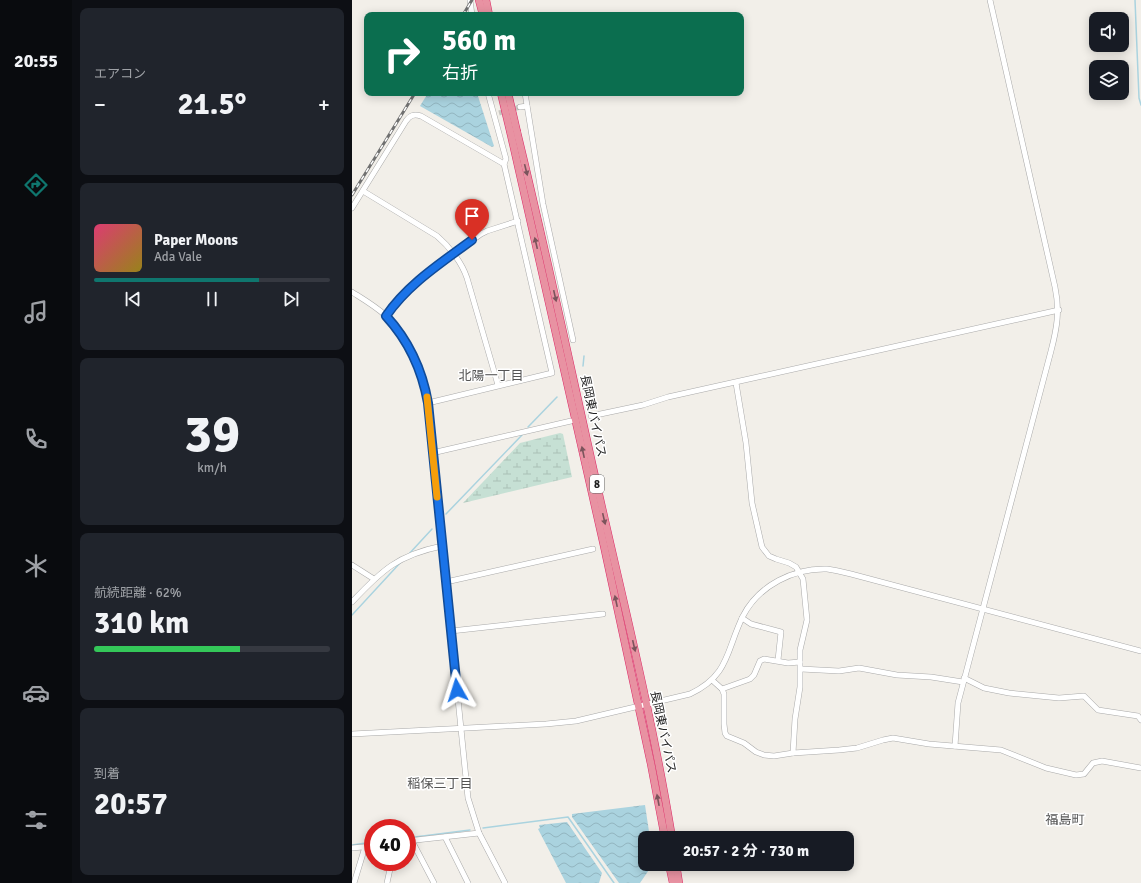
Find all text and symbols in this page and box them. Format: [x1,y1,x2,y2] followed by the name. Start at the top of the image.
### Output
[1089,12,1129,100] map controls
[1089,12,1129,52] button: sound
[442,24,516,58] text: 560 m
[376,28,428,80] icon: right
[14,50,58,72] text: 20:55
[1089,60,1129,100] button: layers
[442,62,478,84] text: 右折
[94,66,146,82] text: エアコン
[177,86,247,123] text: 21.5°
[94,91,106,118] text: −
[318,91,330,118] text: +
[524,163,530,176] one-way arrow
[22,171,50,199] icon: directions
[455,199,489,240] pin
[461,205,483,227] icon: arrive
[154,231,238,249] text: Paper Moons
[532,237,538,249] one-way arrow
[154,249,202,265] text: Ada Vale
[122,288,144,310] icon: previous
[201,288,223,310] icon: pause
[280,288,302,310] icon: next
[553,290,559,302] one-way arrow
[22,298,50,326] icon: music
[458,368,524,384] district label: 北陽一丁目
[577,373,609,459] street label: 長岡東バイパス
[184,402,240,466] text: 39
[22,425,50,453] icon: phone
[579,445,585,458] one-way arrow
[197,460,227,476] text: km/h
[590,475,604,493] road number: 8
[602,513,608,525] one-way arrow
[22,552,50,580] icon: climate
[94,585,182,601] text: 航続距離 · 62%
[612,595,618,607] one-way arrow
[94,605,189,642] text: 310 km
[631,639,637,652] one-way arrow
[436,669,478,711] position arrow
[22,679,50,707] icon: car
[647,689,679,775] street label: 長岡東バイパス
[94,766,120,782] text: 到着
[407,776,473,792] district label: 稲保三丁目
[94,786,168,823] text: 20:57
[655,793,661,806] one-way arrow
[22,806,50,834] icon: filters
[1045,812,1085,828] district label: 福島町
[364,819,416,871] speed limit sign: 40
[683,842,809,860] text: 20:57 · 2 分 · 730 m

